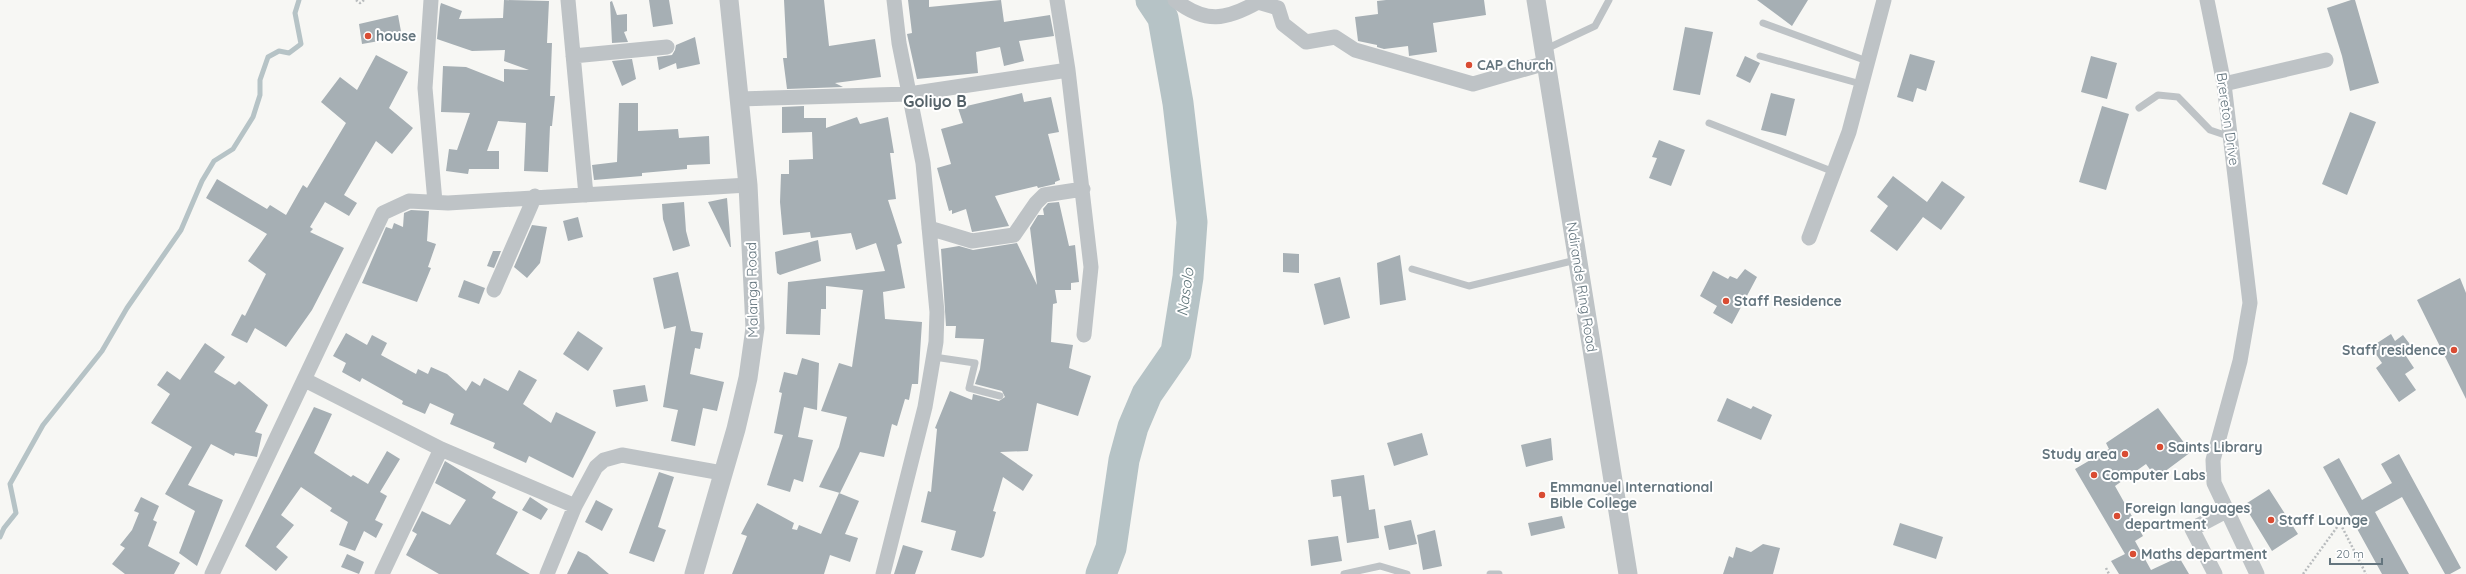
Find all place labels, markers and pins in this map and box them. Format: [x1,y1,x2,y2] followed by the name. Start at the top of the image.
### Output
[376,27,416,45] place label: house
[363,31,373,41] marker: house
[1477,56,1554,74] place label: CAP Church
[1464,60,1474,70] marker: CAP Church
[1734,292,1842,310] place label: Staff Residence
[1721,296,1731,306] marker: Staff Residence
[2342,341,2446,359] place label: Staff residence
[2449,345,2459,355] marker: Staff residence
[2168,438,2262,456] place label: Saints Library
[2155,442,2165,452] marker: Saints Library
[2042,445,2117,463] place label: Study area
[2120,449,2130,459] marker: Study area
[2102,466,2206,484] place label: Computer Labs
[2089,470,2099,480] marker: Computer Labs
[1550,478,1713,512] place label: Emmanuel International Bible College
[1537,490,1547,500] marker: Emmanuel International Bible College
[2125,499,2251,533] place label: Foreign languages department
[2112,511,2122,521] marker: Foreign languages department
[2279,511,2368,529] place label: Staff Lounge
[2266,515,2276,525] marker: Staff Lounge
[2141,545,2268,563] place label: Maths department
[2128,549,2138,559] marker: Maths department

